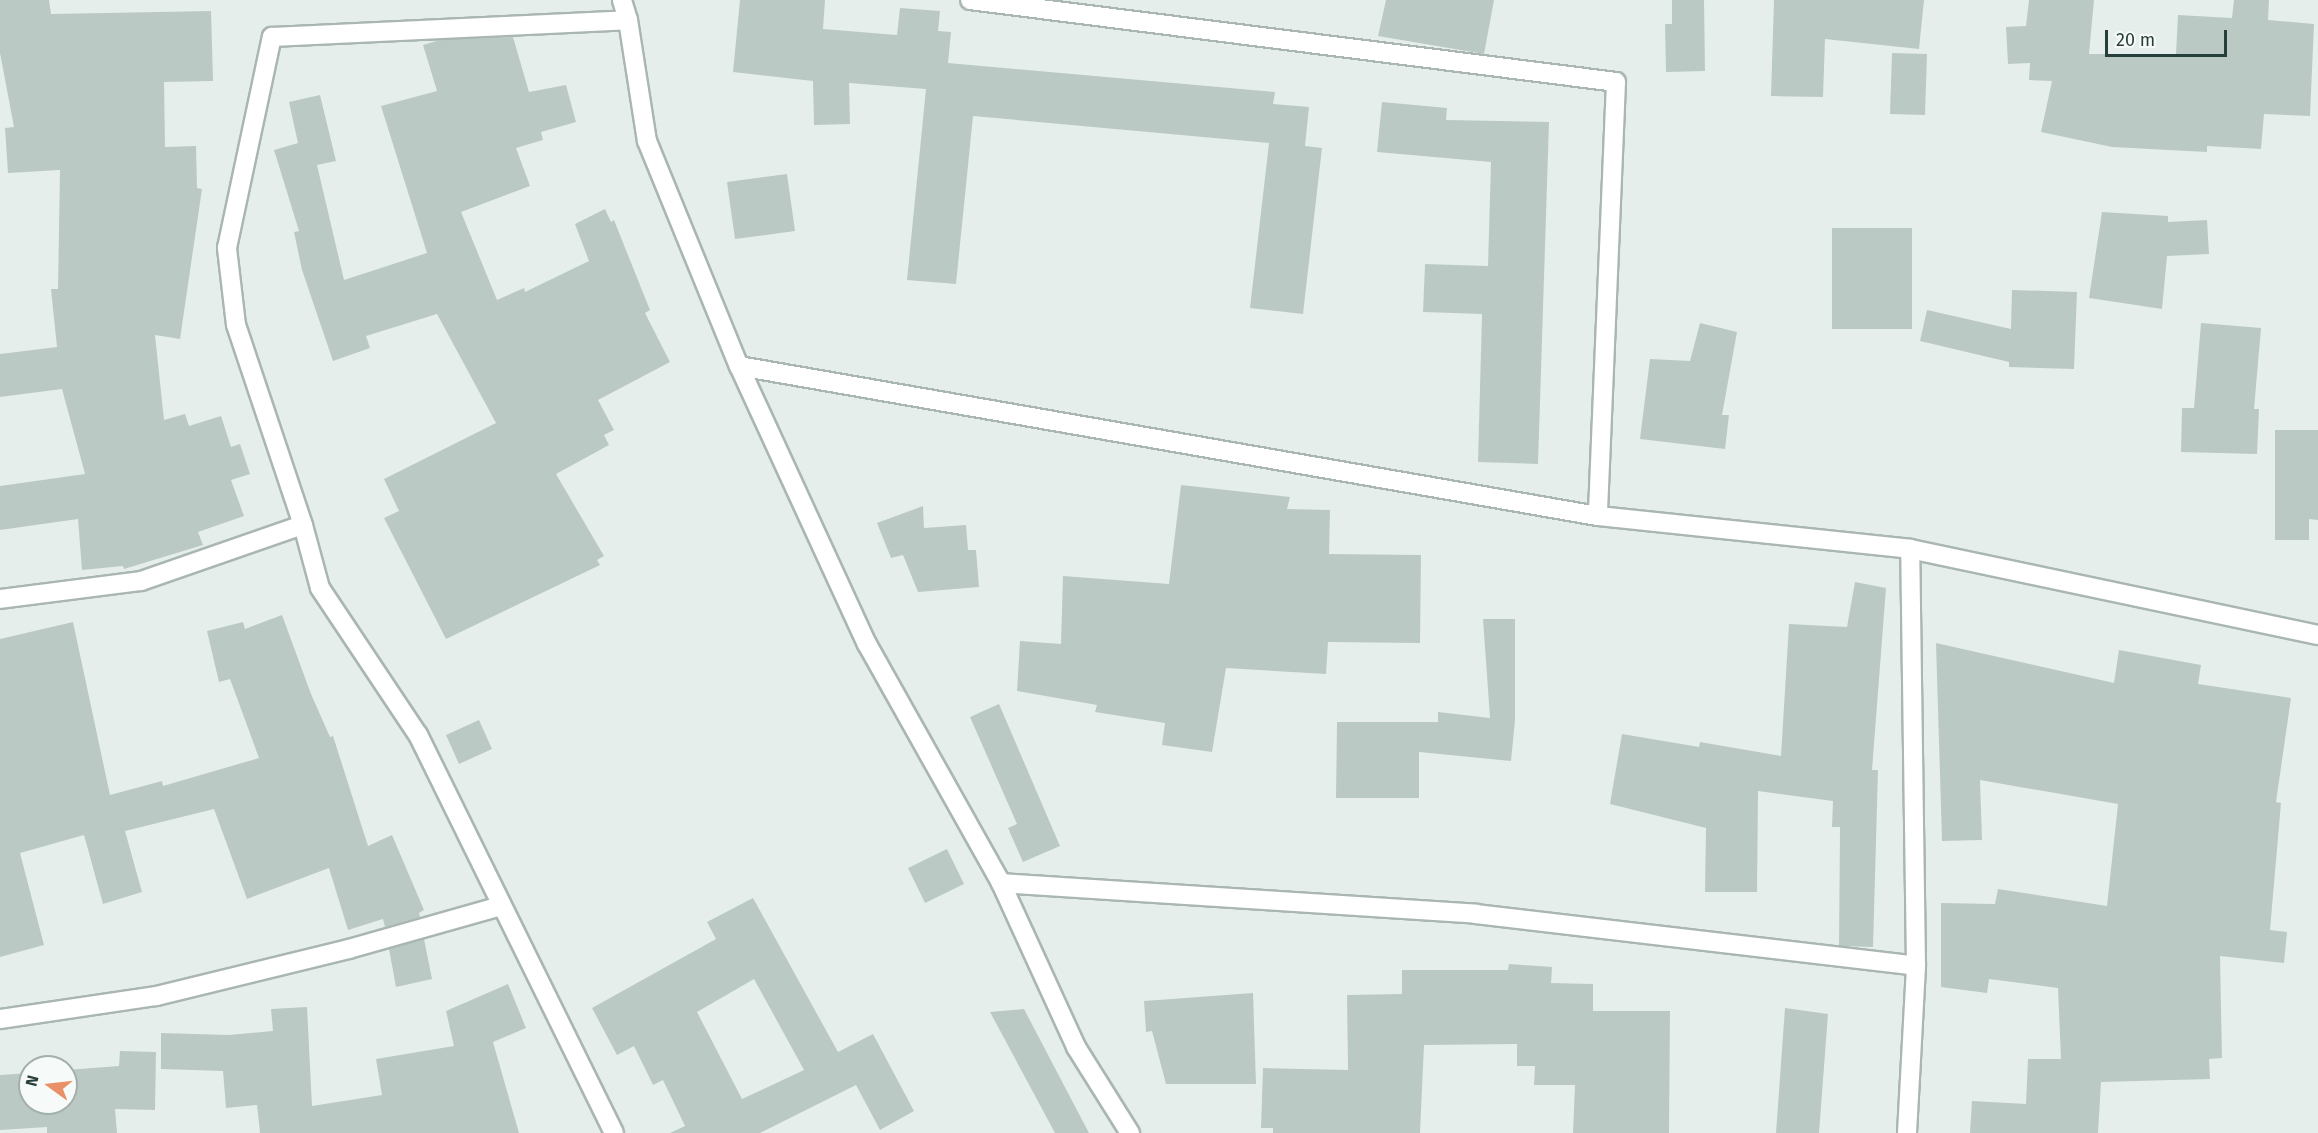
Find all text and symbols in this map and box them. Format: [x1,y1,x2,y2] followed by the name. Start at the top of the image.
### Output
[2108,18,2230,56] scale bar
[2116,29,2155,51] text: 20 m
[18,1055,78,1115] north arrow
[22,1073,43,1088] text: N

